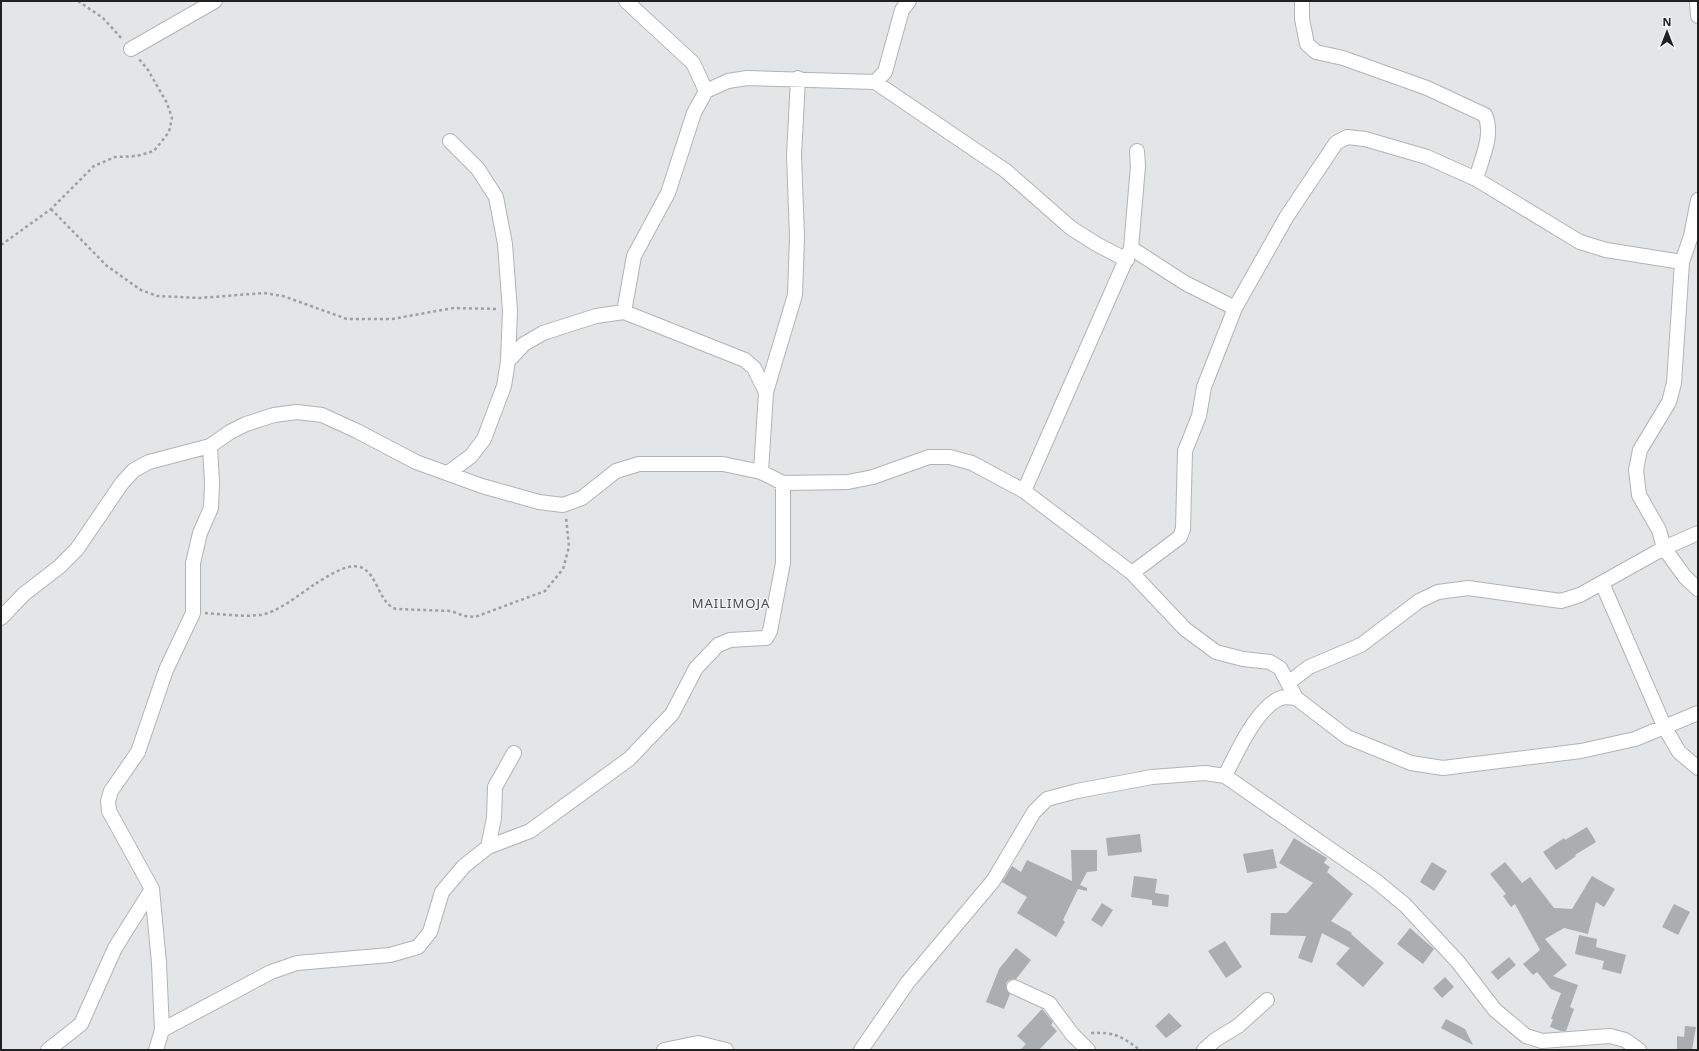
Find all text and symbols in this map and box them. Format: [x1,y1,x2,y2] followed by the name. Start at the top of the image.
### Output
[1647,12,1687,52] north arrow
[1663,14,1671,29] text: N
[692,594,770,612] district label: MAILIMOJA

